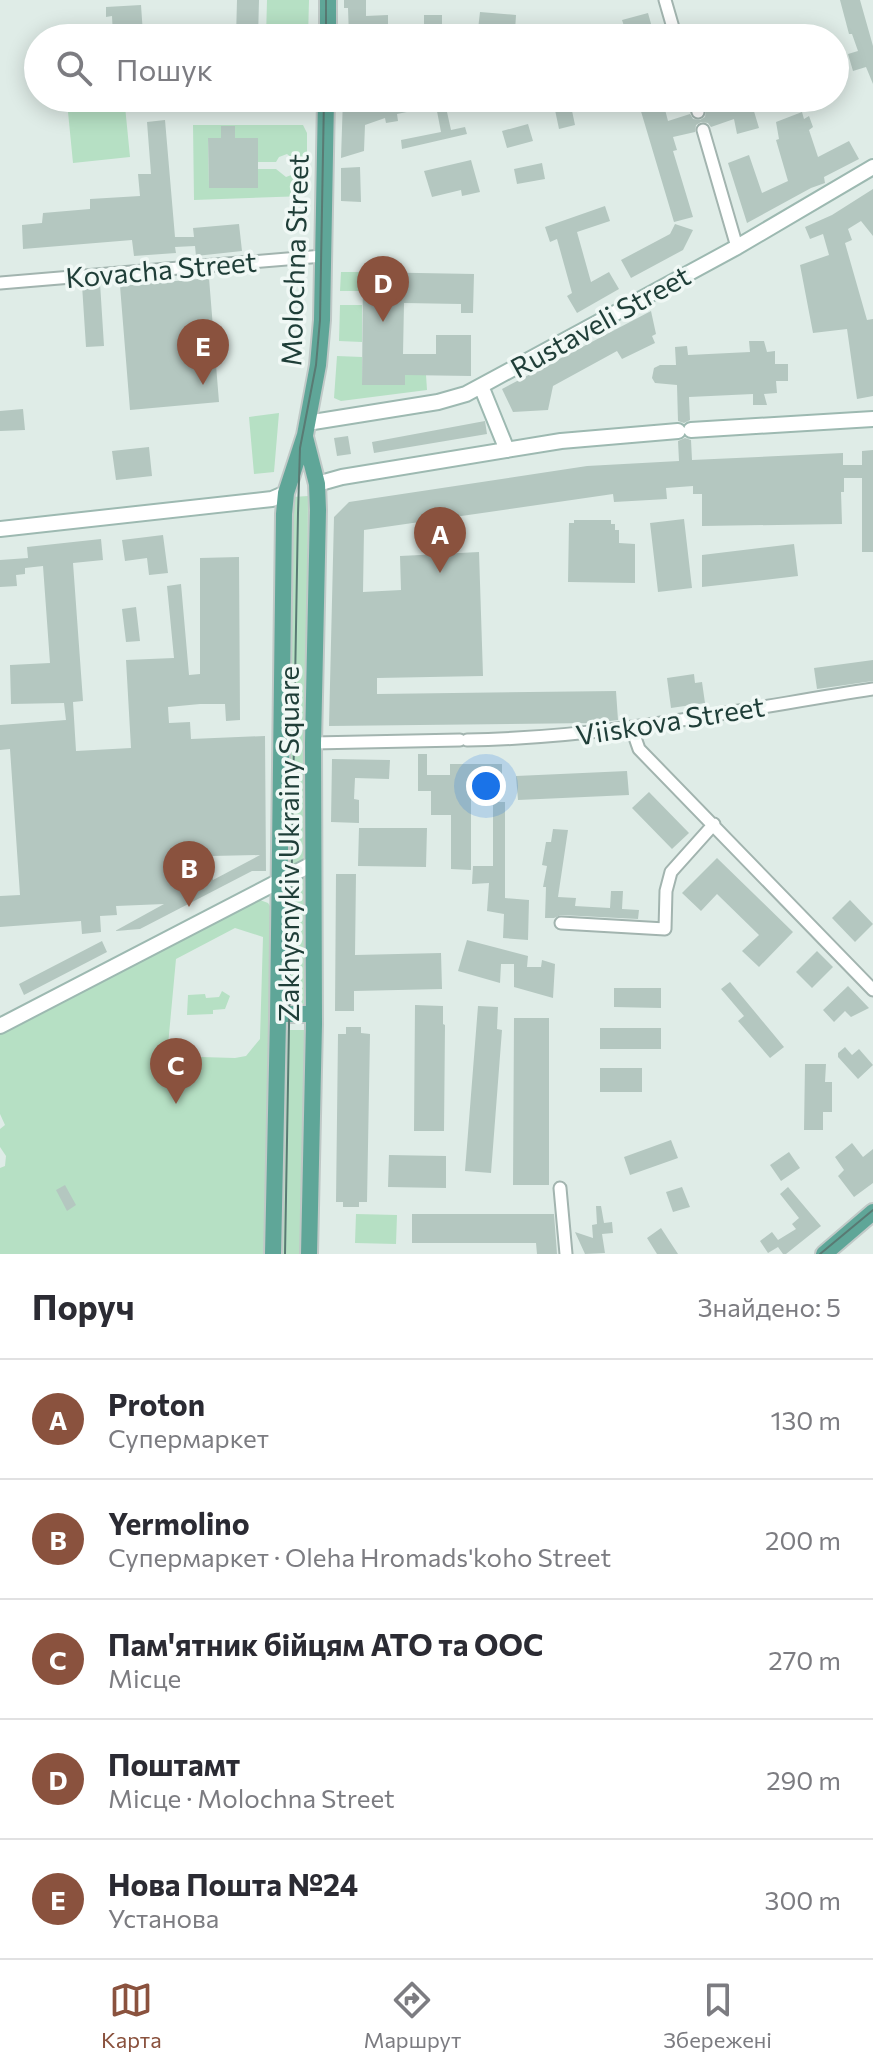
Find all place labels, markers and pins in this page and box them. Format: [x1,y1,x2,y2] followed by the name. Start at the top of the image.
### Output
[357,256,409,322] pin: D
[177,319,229,385] pin: E
[414,507,466,573] pin: A
[163,841,215,907] pin: B
[150,1038,202,1104] pin: C

